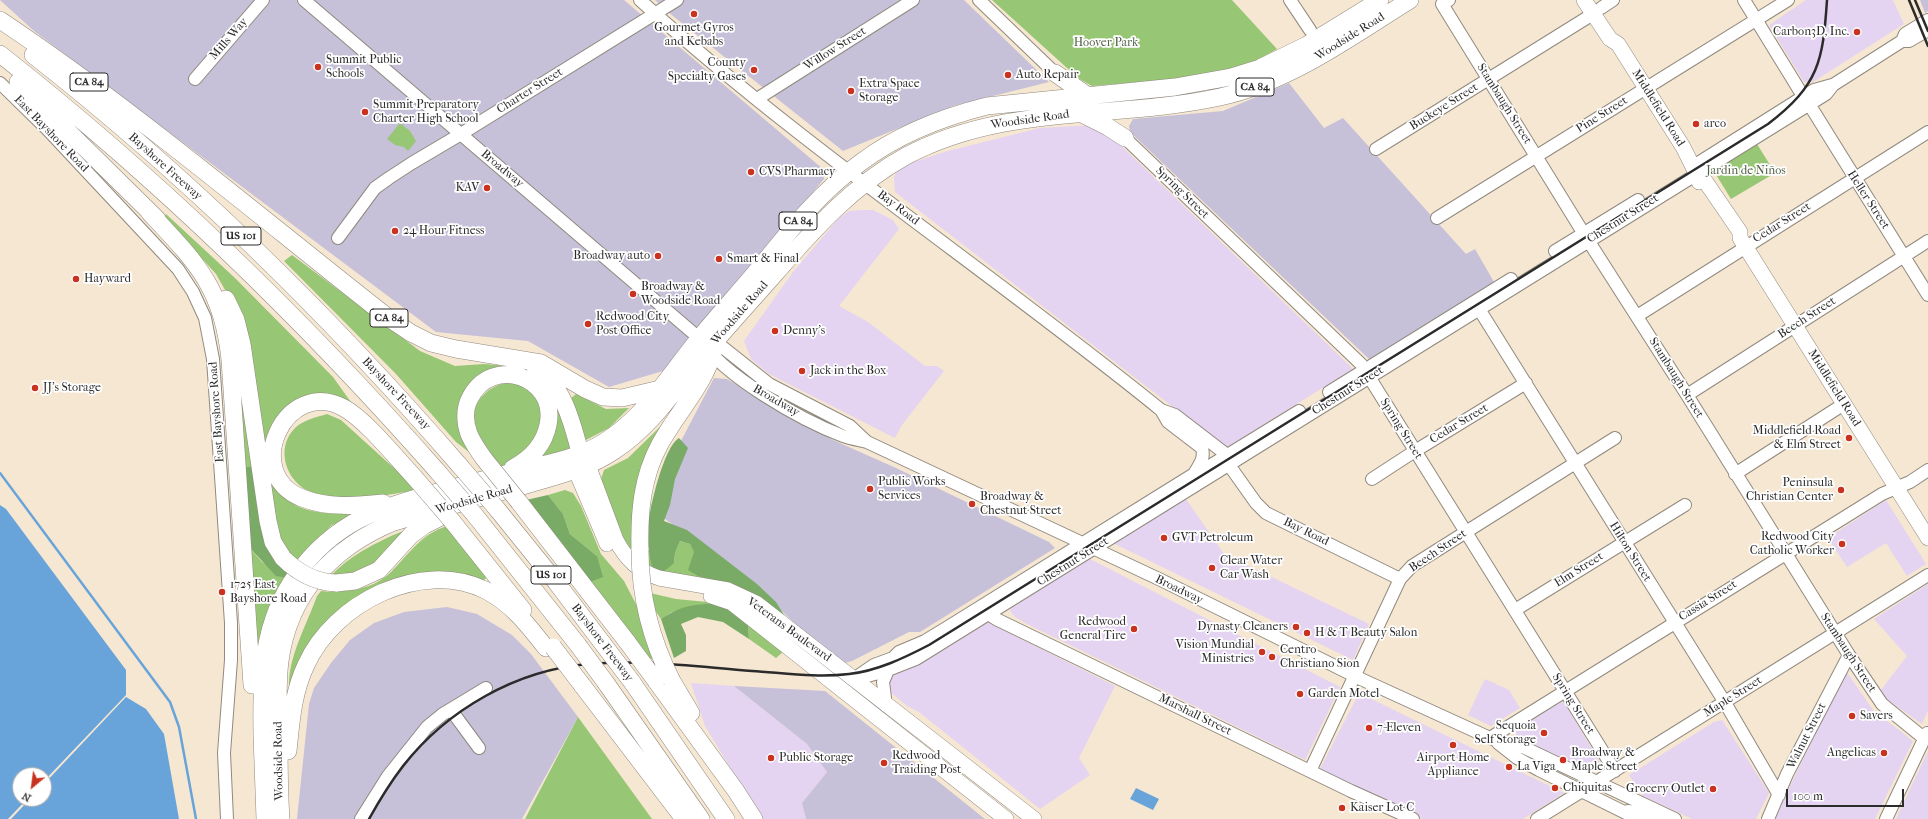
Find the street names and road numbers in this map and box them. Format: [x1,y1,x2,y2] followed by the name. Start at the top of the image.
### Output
[1313,10,1387,64] street label: Woodside Road
[207,15,251,63] street label: Mills Way
[801,24,869,74] street label: Willow Street
[1474,61,1534,147] street label: Stambaugh Street
[494,65,566,117] street label: Charter Street
[1628,67,1688,149] street label: Middlefield Road
[70,73,108,91] road number: CA 84
[1236,78,1274,96] road number: CA 84
[1407,80,1481,134] street label: Buckeye Street
[11,93,91,175] street label: East Bayshore Road
[1574,94,1630,136] street label: Pine Street
[990,107,1070,133] street label: Woodside Road
[125,130,205,204] street label: Bayshore Freeway
[478,147,526,191] street label: Broadway
[1152,164,1212,222] street label: Spring Street
[1844,168,1892,232] street label: Heller Street
[874,188,922,228] street label: Bay Road
[1585,191,1661,247] street label: Chestnut Street
[1750,200,1814,246] street label: Cedar Street
[779,212,817,230] road number: CA 84
[221,227,261,245] road number: US 101
[709,278,771,348] street label: Woodside Road
[1775,294,1839,342] street label: Beech Street
[370,309,408,327] road number: CA 84
[1646,335,1706,421] street label: Stambaugh Street
[1804,347,1864,429] street label: Middlefield Road
[359,355,433,433] street label: Bayshore Freeway
[206,361,228,463] street label: East Bayshore Road
[1310,363,1386,419] street label: Chestnut Street
[750,382,802,420] street label: Broadway
[1377,396,1425,462] street label: Spring Street
[1427,401,1491,447] street label: Cedar Street
[434,482,514,518] street label: Woodside Road
[1281,515,1331,549] street label: Bay Road
[1606,519,1654,585] street label: Hilton Street
[1407,527,1469,575] street label: Beech Street
[1035,534,1111,590] street label: Chestnut Street
[1552,549,1606,591] street label: Elm Street
[531,566,571,584] road number: US 101
[1153,572,1205,608] street label: Broadway
[1676,577,1740,625] street label: Cassia Street
[744,595,834,665] street label: Veterans Boulevard
[568,601,636,685] street label: Bayshore Freeway
[1817,611,1879,695] street label: Stambaugh Street
[1549,671,1597,737] street label: Spring Street
[1701,673,1765,721] street label: Maple Street
[1156,691,1234,739] street label: Marshall Street
[1784,701,1830,771] street label: Walnut Street
[271,721,287,801] street label: Woodside Road

